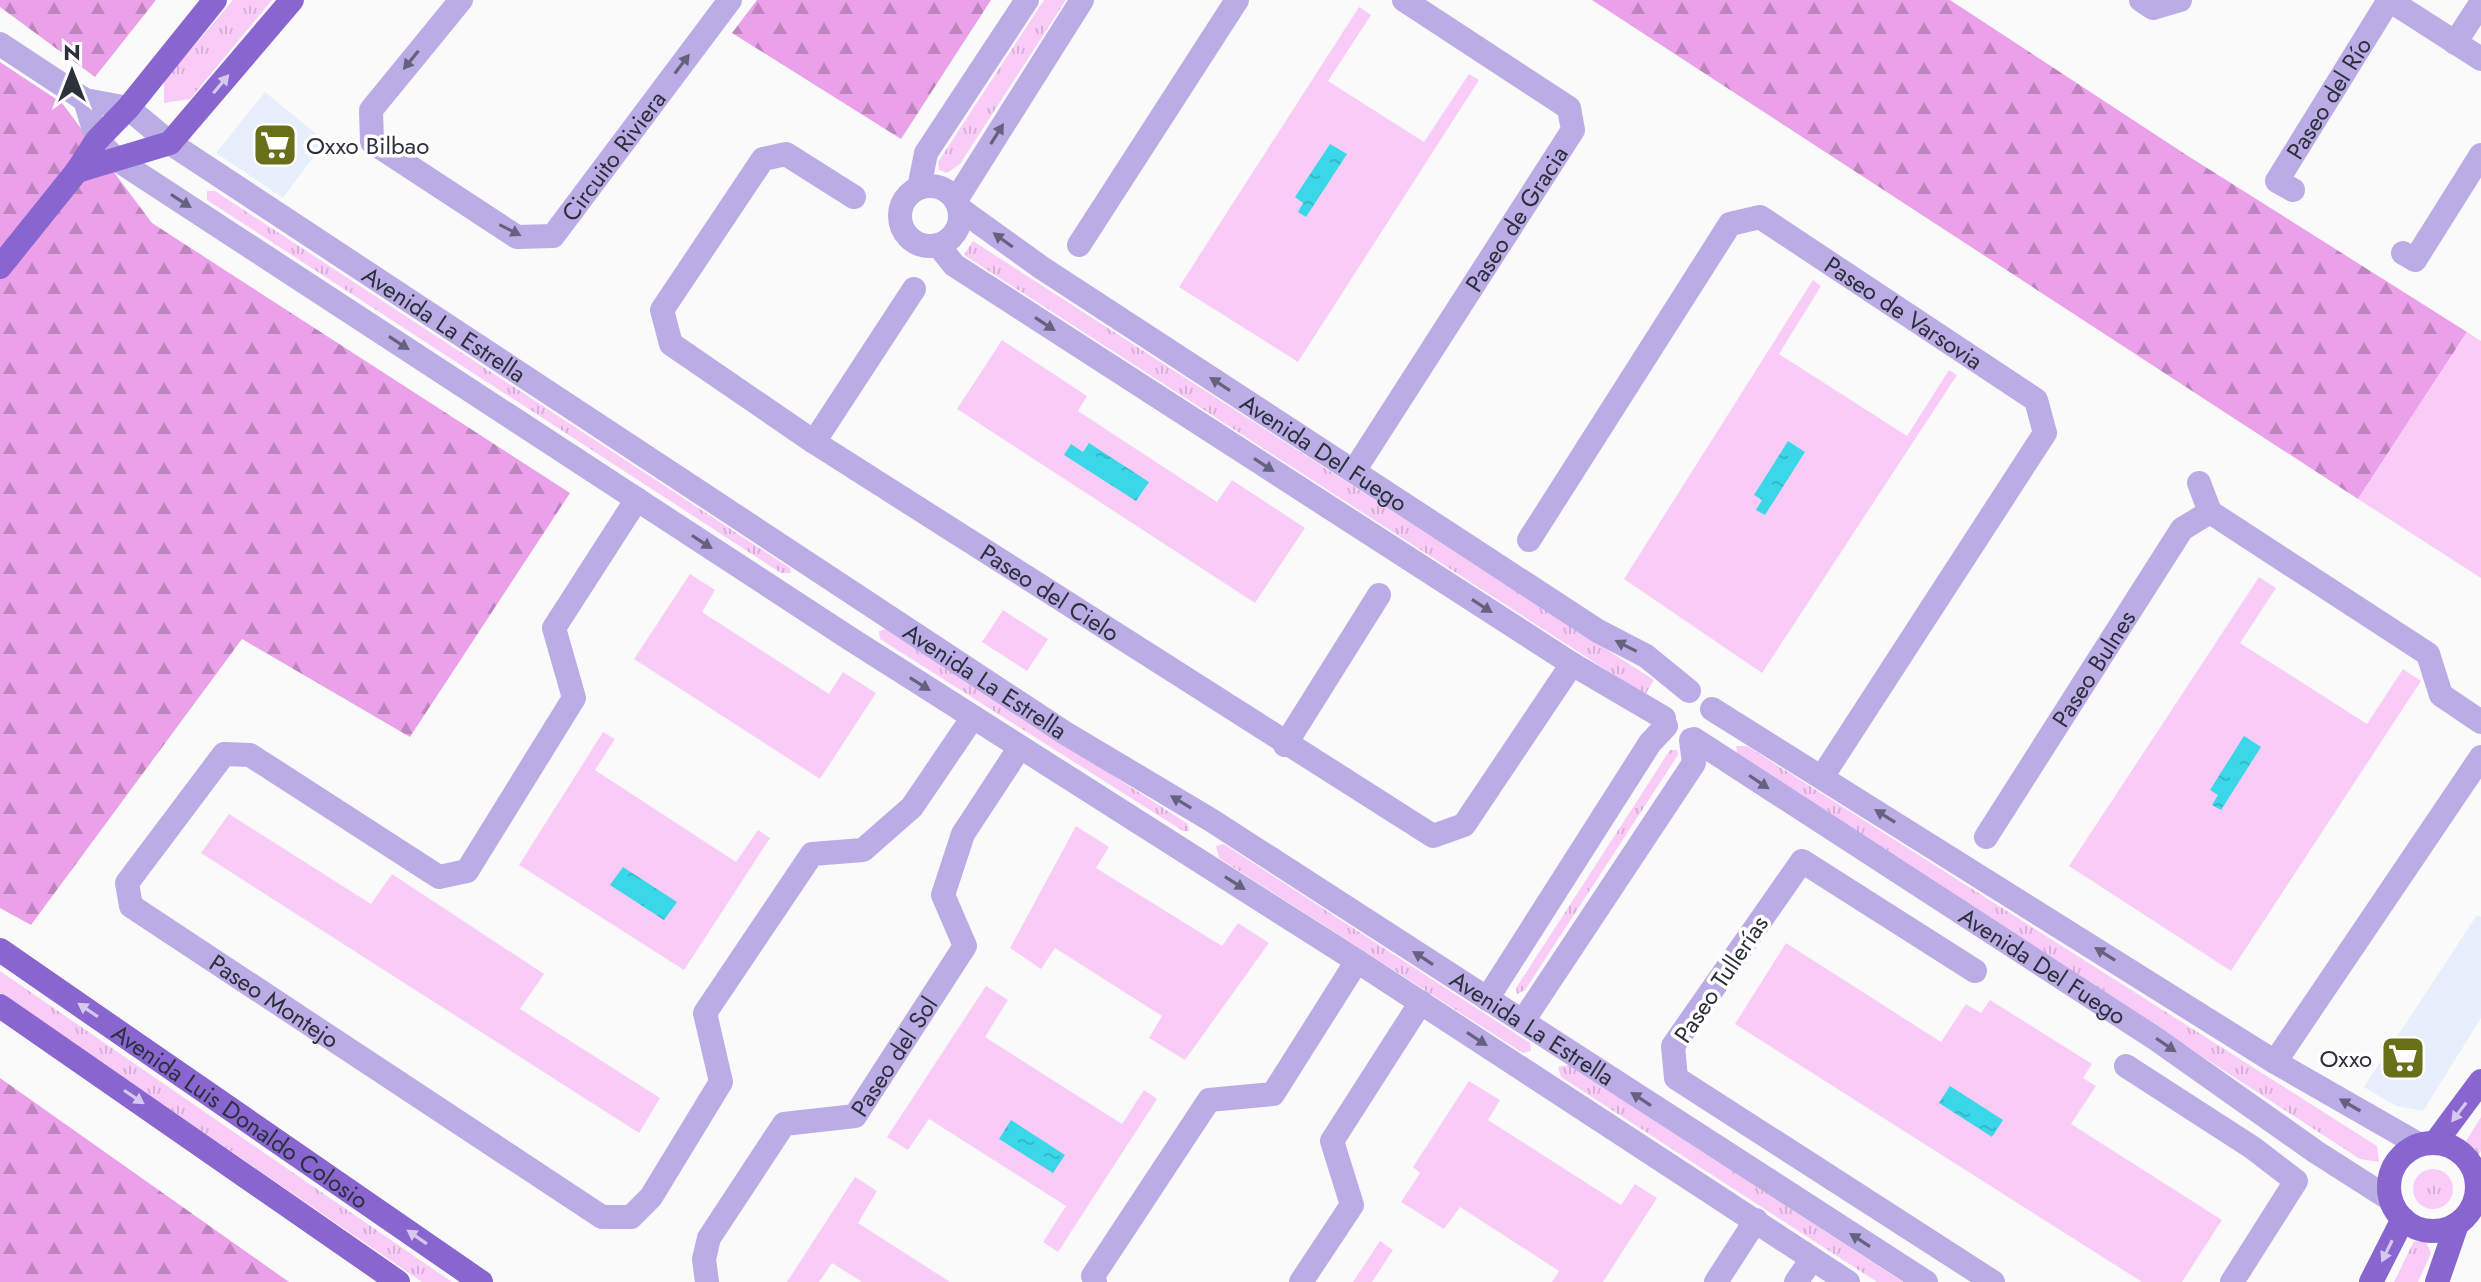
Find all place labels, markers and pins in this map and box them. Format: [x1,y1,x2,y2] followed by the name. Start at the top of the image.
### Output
[251,121,299,169] supermarket icon: Oxxo Bilbao
[306,128,429,163] place label: Oxxo Bilbao
[2379,1034,2427,1082] supermarket icon: Oxxo
[2319,1041,2372,1076] place label: Oxxo

